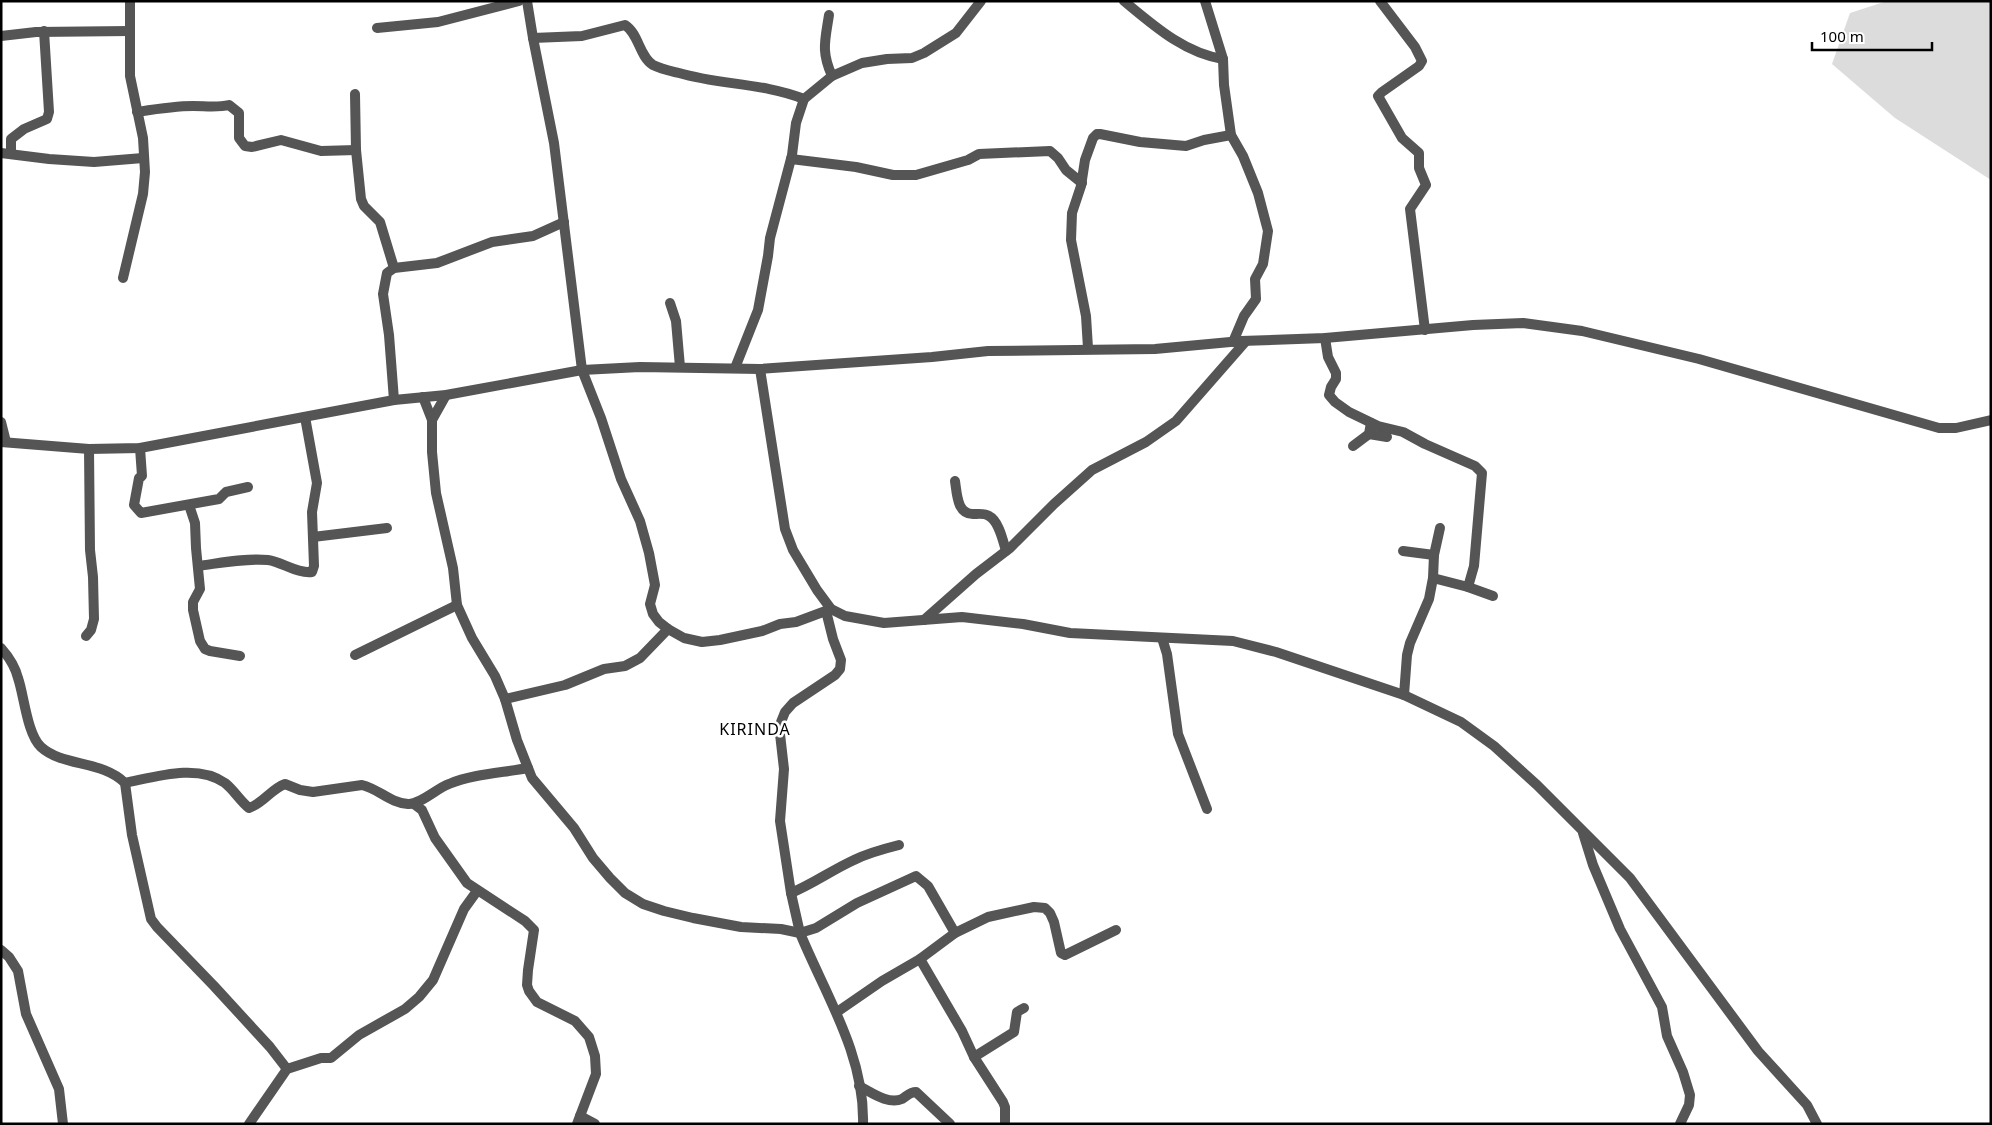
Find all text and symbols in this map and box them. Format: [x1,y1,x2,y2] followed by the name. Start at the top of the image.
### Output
[1812,20,1932,52] scale bar
[1820,26,1864,46] text: 100 m
[719,718,791,740] district label: KIRINDA

